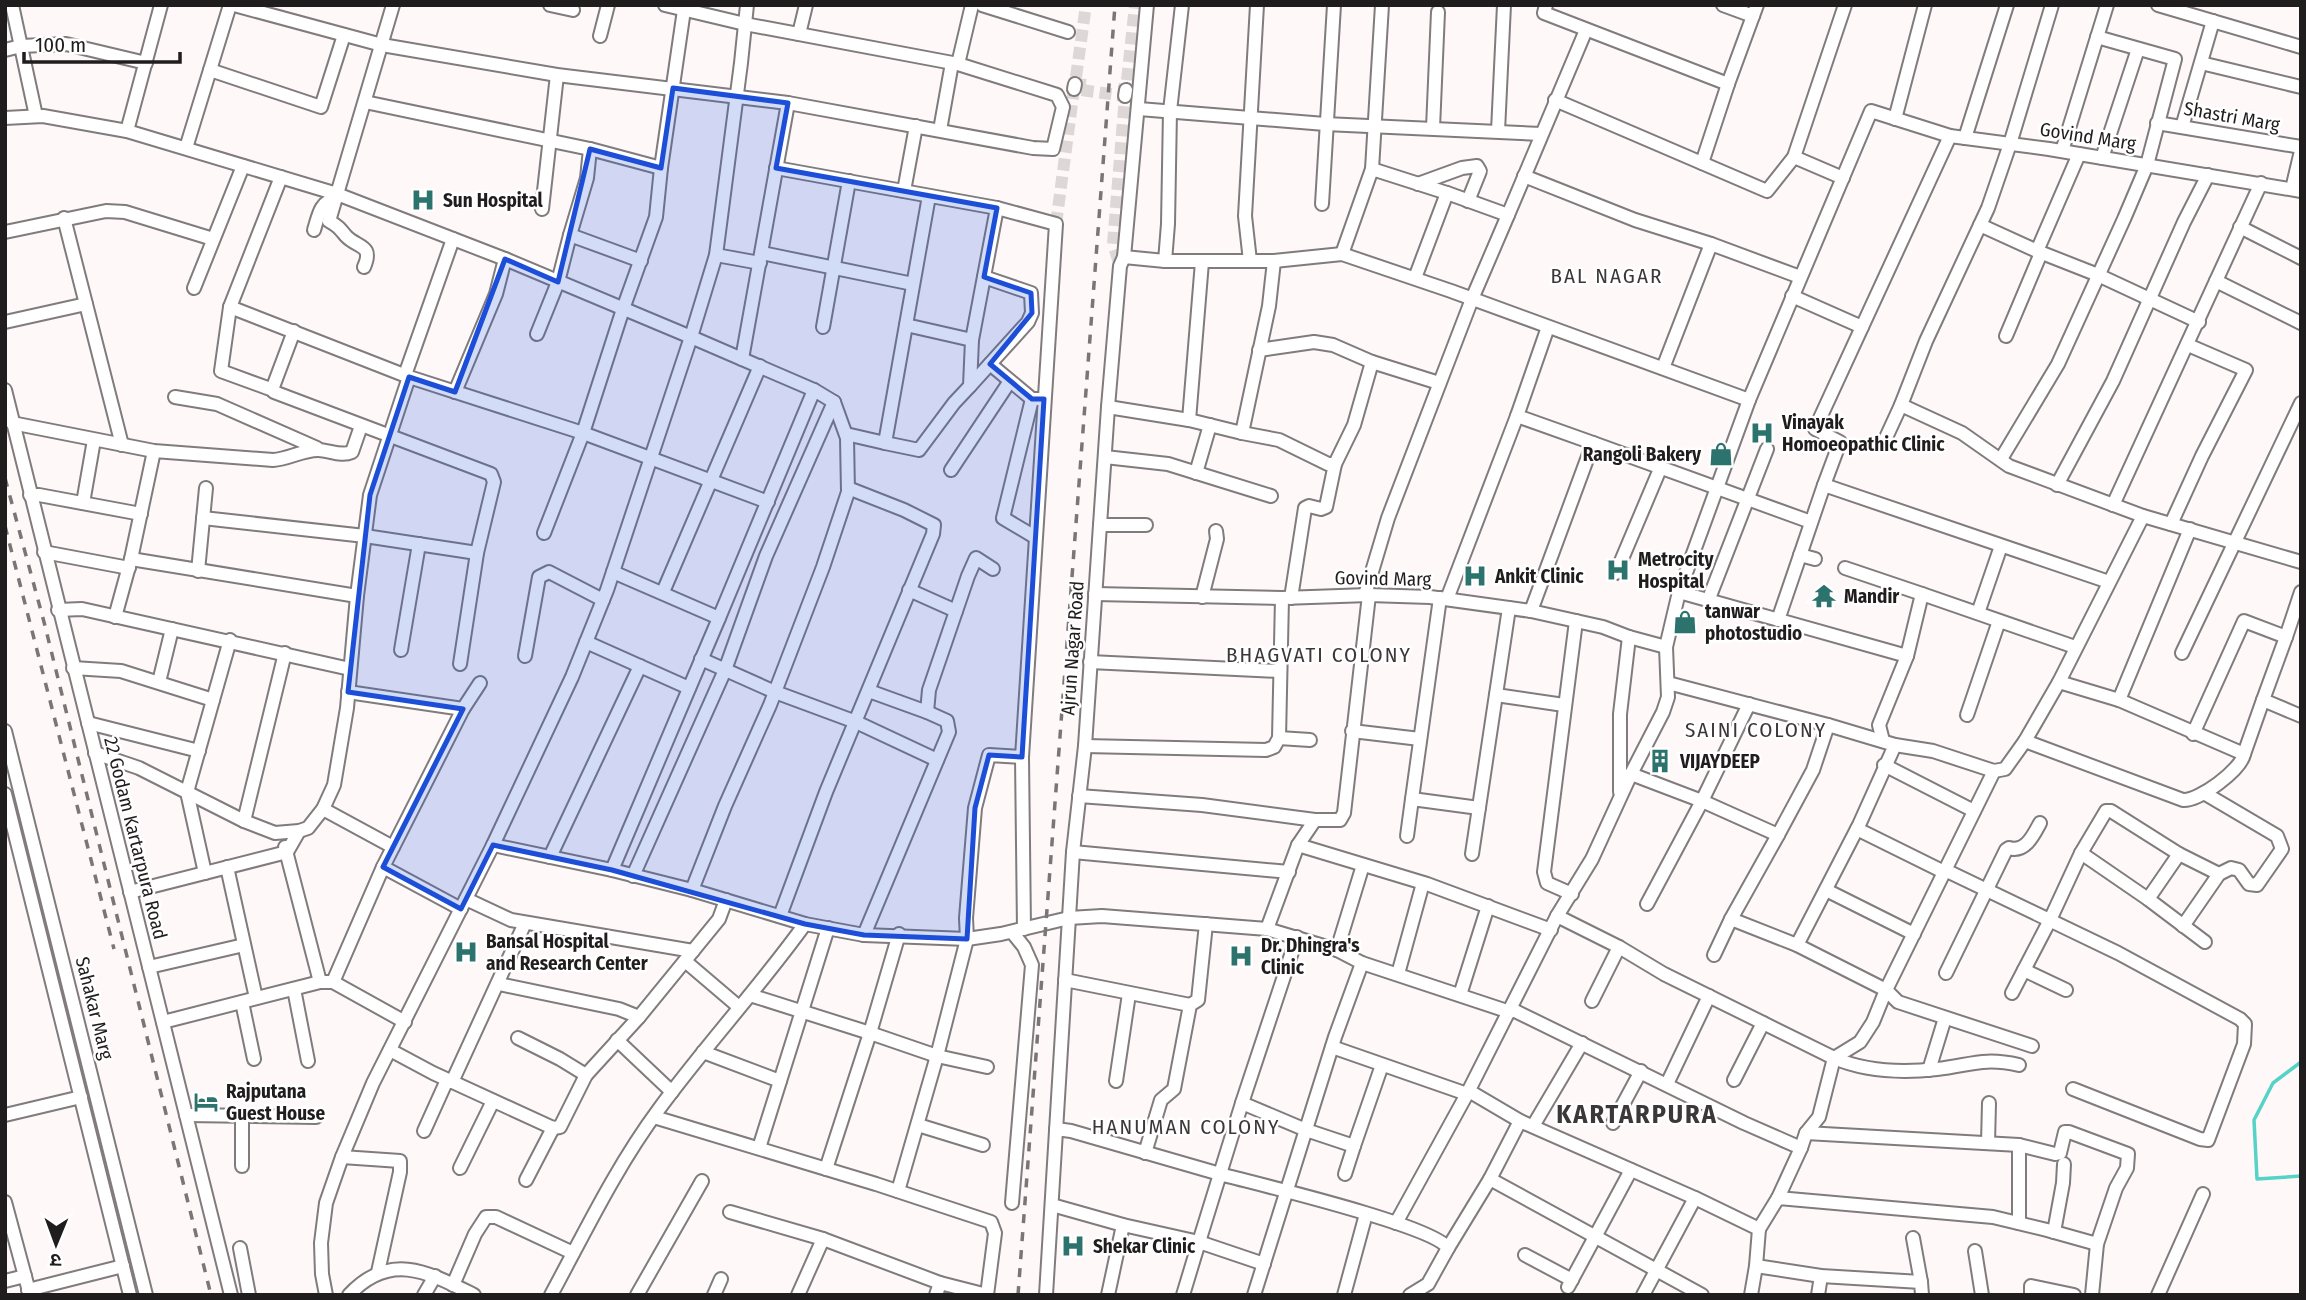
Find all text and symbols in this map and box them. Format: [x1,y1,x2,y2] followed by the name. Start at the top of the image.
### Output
[24,21,180,65] scale bar
[35,32,86,58] text: 100 m
[2182,97,2282,136] street label: Shastri Marg
[2038,118,2138,155] street label: Govind Marg
[409,186,437,214] hospital icon: Sun Hospital
[443,189,544,212] place label: Sun Hospital
[1551,263,1663,289] district label: BAL NAGAR
[1781,411,1945,456] place label: Vinayak Homoeopathic Clinic
[1748,419,1776,447] hospital icon: Vinayak Homoeopathic Clinic
[1707,440,1735,468] shop icon: Rangoli Bakery
[1583,443,1702,466] place label: Rangoli Bakery
[1638,548,1714,593] place label: Metrocity Hospital
[1604,556,1632,584] hospital icon: Metrocity Hospital
[1461,562,1489,590] hospital icon: Ankit Clinic
[1494,565,1584,588] place label: Ankit Clinic
[1334,566,1432,591] street label: Govind Marg
[1056,580,1089,716] street label: Ajrun Nagar Road
[1810,582,1838,610] temple icon: Mandir
[1844,585,1900,608] place label: Mandir
[1705,600,1802,645] place label: tanwar photostudio
[1671,608,1699,636] shop icon: tanwar photostudio
[1226,642,1412,668] district label: BHAGVATI COLONY
[1685,717,1827,743] district label: SAINI COLONY
[99,735,172,942] street label: 22 Godam Kartarpura Road
[1646,747,1674,775] building icon: VIJAYDEEP
[1679,750,1760,773] place label: VIJAYDEEP
[486,930,649,975] place label: Bansal Hospital and Research Center
[1261,934,1360,979] place label: Dr. Dhingra's Clinic
[452,938,480,966] hospital icon: Bansal Hospital and Research Center
[1227,942,1255,970] hospital icon: Dr. Dhingra's Clinic
[71,954,118,1062] street label: Sahakar Marg
[226,1080,325,1125] place label: Rajputana Guest House
[192,1088,220,1116] hotel icon: Rajputana Guest House
[1556,1099,1718,1130] district label: KARTARPURA
[1092,1114,1280,1140] district label: HANUMAN COLONY
[21,1209,91,1279] north arrow
[1059,1232,1087,1260] hospital icon: Shekar Clinic
[1093,1235,1196,1258] place label: Shekar Clinic
[49,1249,61,1272] text: उ

